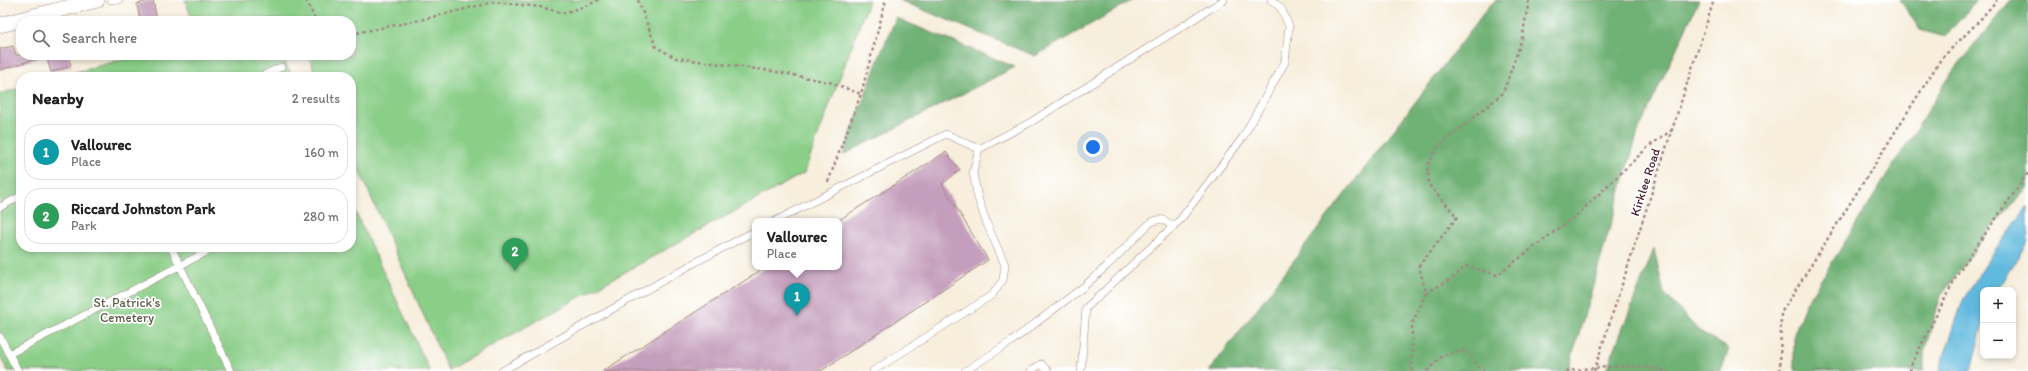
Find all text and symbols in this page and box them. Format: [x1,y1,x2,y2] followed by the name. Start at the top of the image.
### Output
[16,16,356,60] search box
[30,27,52,49] icon: search
[62,29,137,47] text: Search here
[32,88,84,108] text: Nearby
[292,91,340,106] text: 2 results
[71,136,132,154] text: Vallourec
[1083,137,1103,157] your location
[43,145,49,160] text: 1
[304,145,339,160] text: 160 m
[1627,146,1663,218] street label: Kirklee Road
[71,154,101,169] text: Place
[71,200,215,218] text: Riccard Johnston Park
[43,209,49,224] text: 2
[303,209,339,224] text: 280 m
[71,218,97,233] text: Park
[752,218,842,270] popup
[767,228,827,246] text: Vallourec
[502,238,528,271] pin: 2
[767,246,797,261] text: Place
[784,283,810,316] pin: 1
[1980,287,2016,359] map controls
[1980,287,2016,323] button: +
[94,295,161,325] park label: St. Patrick's Cemetery
[1980,323,2016,359] button: −

